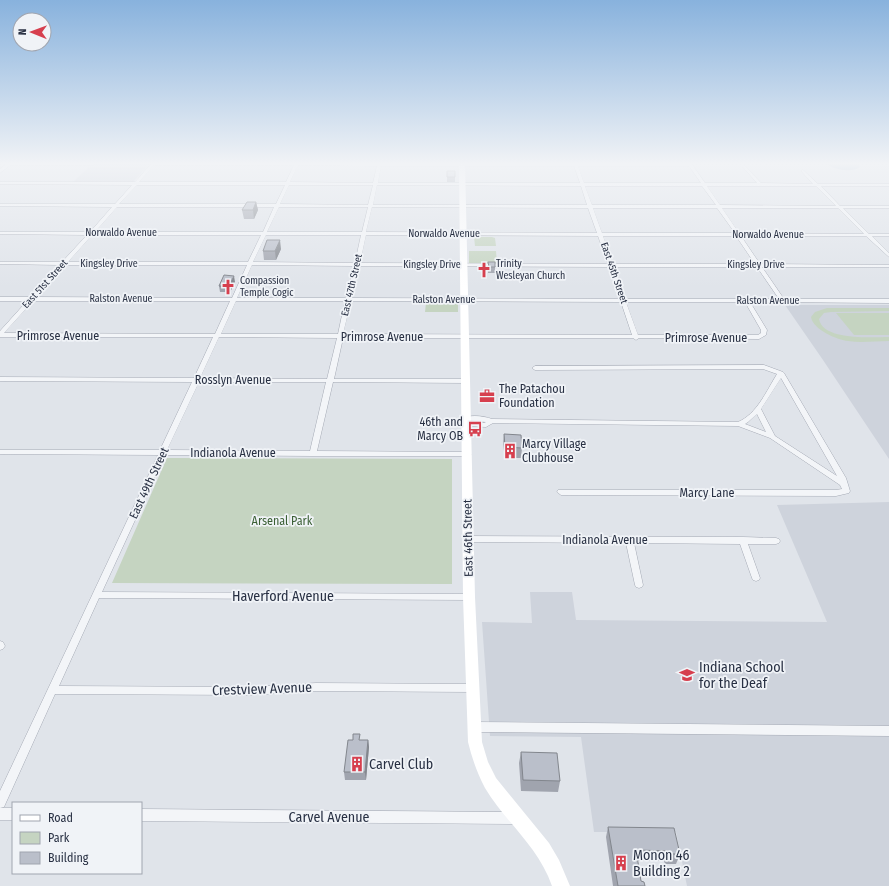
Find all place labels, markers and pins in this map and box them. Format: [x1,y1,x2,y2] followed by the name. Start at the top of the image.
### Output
[496,258,565,282] place label: Trinity Wesleyan Church
[475,261,493,279] church icon: Trinity Wesleyan Church
[240,275,294,299] place label: Compassion Temple Cogic
[219,278,237,296] church icon: Compassion Temple Cogic
[499,382,565,410] place label: The Patachou Foundation
[478,387,496,405] office icon: The Patachou Foundation
[417,415,463,443] place label: 46th and Marcy OB
[466,420,484,438] bus stop icon: 46th and Marcy OB
[522,437,586,465] place label: Marcy Village Clubhouse
[501,442,519,460] building icon: Marcy Village Clubhouse
[699,659,785,692] place label: Indiana School for the Deaf
[678,666,696,684] school or university icon: Indiana School for the Deaf
[348,755,366,773] building icon: Carvel Club
[369,756,433,773] place label: Carvel Club
[633,847,690,880] place label: Monon 46 Building 2
[612,854,630,872] building icon: Monon 46 Building 2

